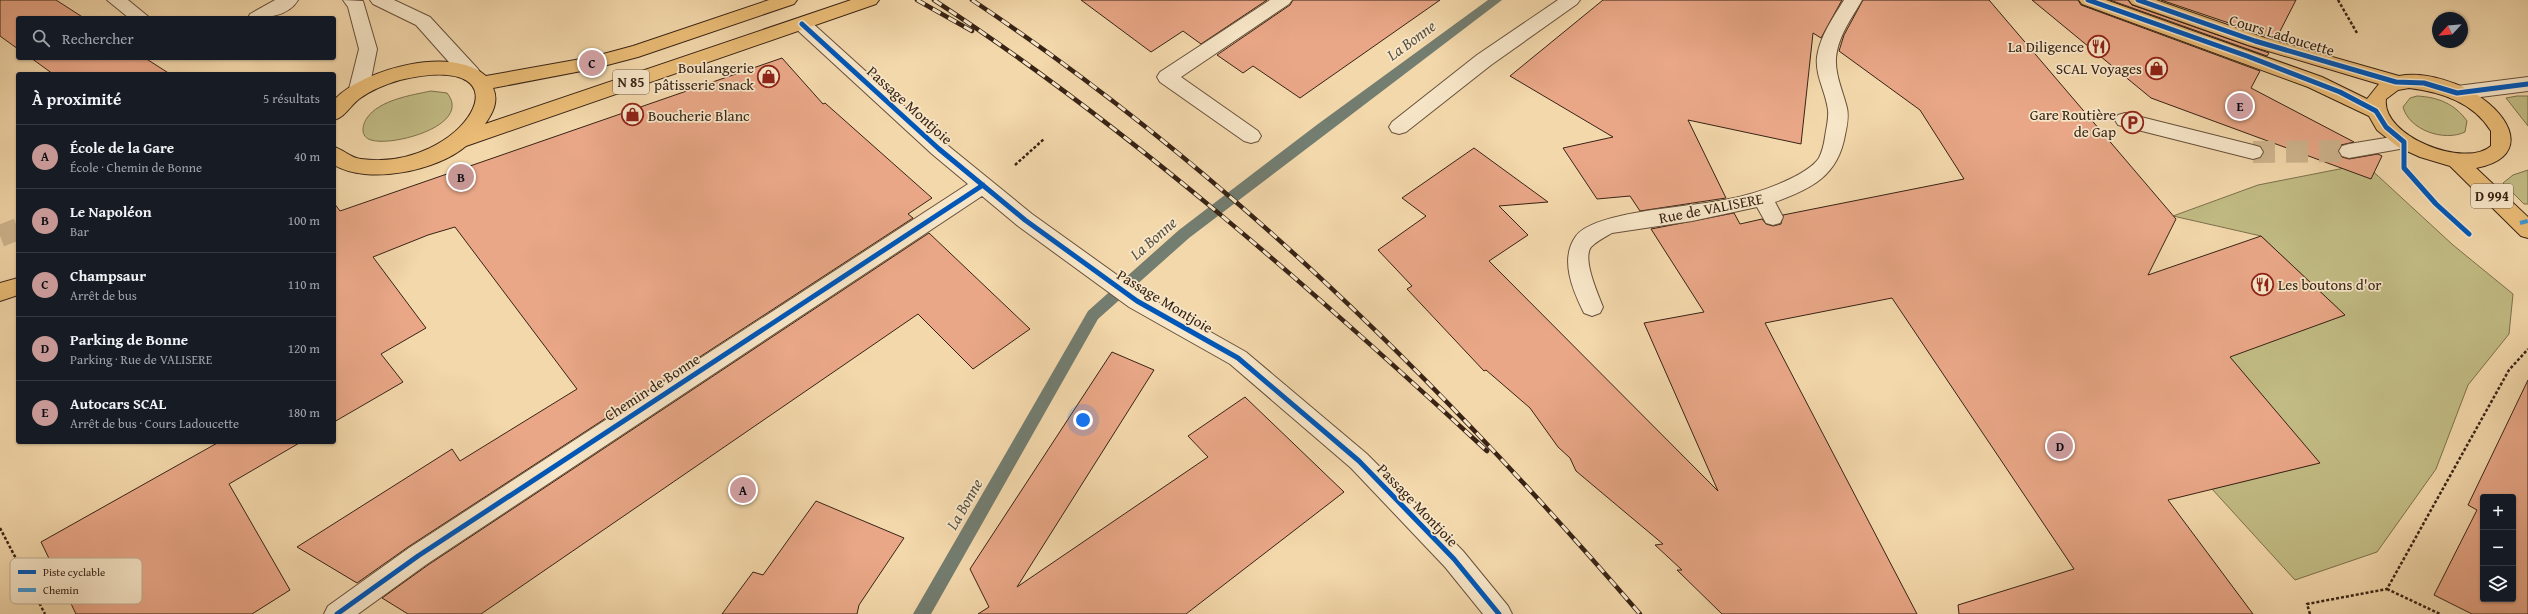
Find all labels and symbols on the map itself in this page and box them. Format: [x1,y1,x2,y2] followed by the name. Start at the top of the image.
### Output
[2227,9,2337,61] street label: Cours Ladoucette
[2432,12,2468,48] north arrow
[1381,14,1441,67] water label: La Bonne
[2086,33,2112,59] restaurant icon: La Diligence
[2008,36,2084,57] place label: La Diligence
[579,48,605,78] pin: C
[2144,55,2170,81] shop icon: SCAL Voyages
[654,57,754,95] place label: Boulangerie pâtisserie snack
[2056,58,2142,79] place label: SCAL Voyages
[863,61,957,149] street label: Passage Montjoie
[756,63,782,89] shop icon: Boulangerie pâtisserie snack
[613,70,649,94] road number: N 85
[2227,91,2253,121] pin: E
[620,102,646,128] shop icon: Boucherie Blanc
[2030,104,2116,142] place label: Gare Routière de Gap
[648,105,750,126] place label: Boucherie Blanc
[2119,110,2145,136] parking icon: Gare Routière de Gap
[448,162,474,192] pin: B
[2471,184,2513,208] road number: D 994
[1657,188,1765,228] street label: Rue de VALISERE
[1123,210,1182,266] water label: La Bonne
[1113,264,1217,338] street label: Passage Montjoie
[2249,271,2275,297] restaurant icon: Les boutons d'or
[2278,274,2381,295] place label: Les boutons d'or
[600,348,704,426] street label: Chemin de Bonne
[1073,410,1093,430] your location
[2047,431,2073,461] pin: D
[1373,459,1463,551] street label: Passage Montjoie
[939,473,989,535] water label: La Bonne
[730,475,756,505] pin: A
[10,558,142,604] legend
[43,564,105,580] text: Piste cyclable
[43,582,79,598] text: Chemin

